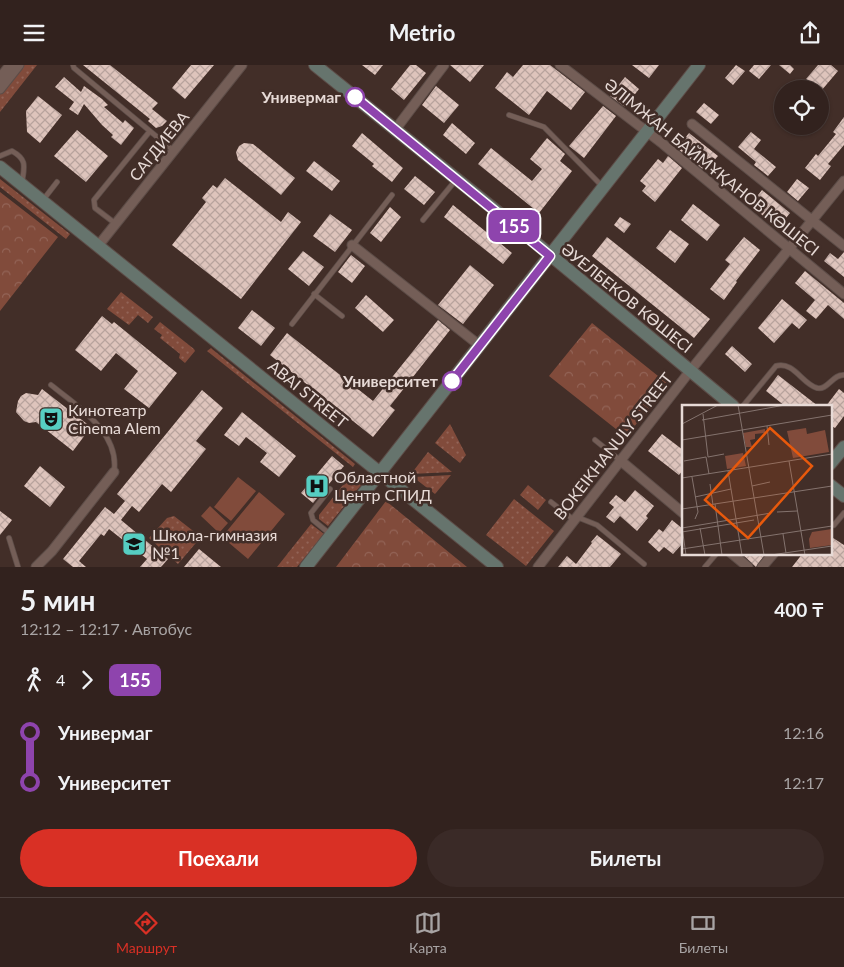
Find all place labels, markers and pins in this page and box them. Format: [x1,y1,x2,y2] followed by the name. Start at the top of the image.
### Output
[260,87,341,106] place label: Универмаг
[345,87,365,107] marker: Универмаг
[342,371,439,390] place label: Университет
[442,371,462,391] marker: Университет
[68,400,161,437] place label: Кинотеатр Cinema Alem
[38,406,64,432] theatre icon: Кинотеатр Cinema Alem
[334,467,432,504] place label: Областной Центр СПИД
[304,473,330,499] hospital icon: Областной Центр СПИД
[152,525,278,562] place label: Школа-гимназия №1
[121,531,147,557] school or university icon: Школа-гимназия №1

